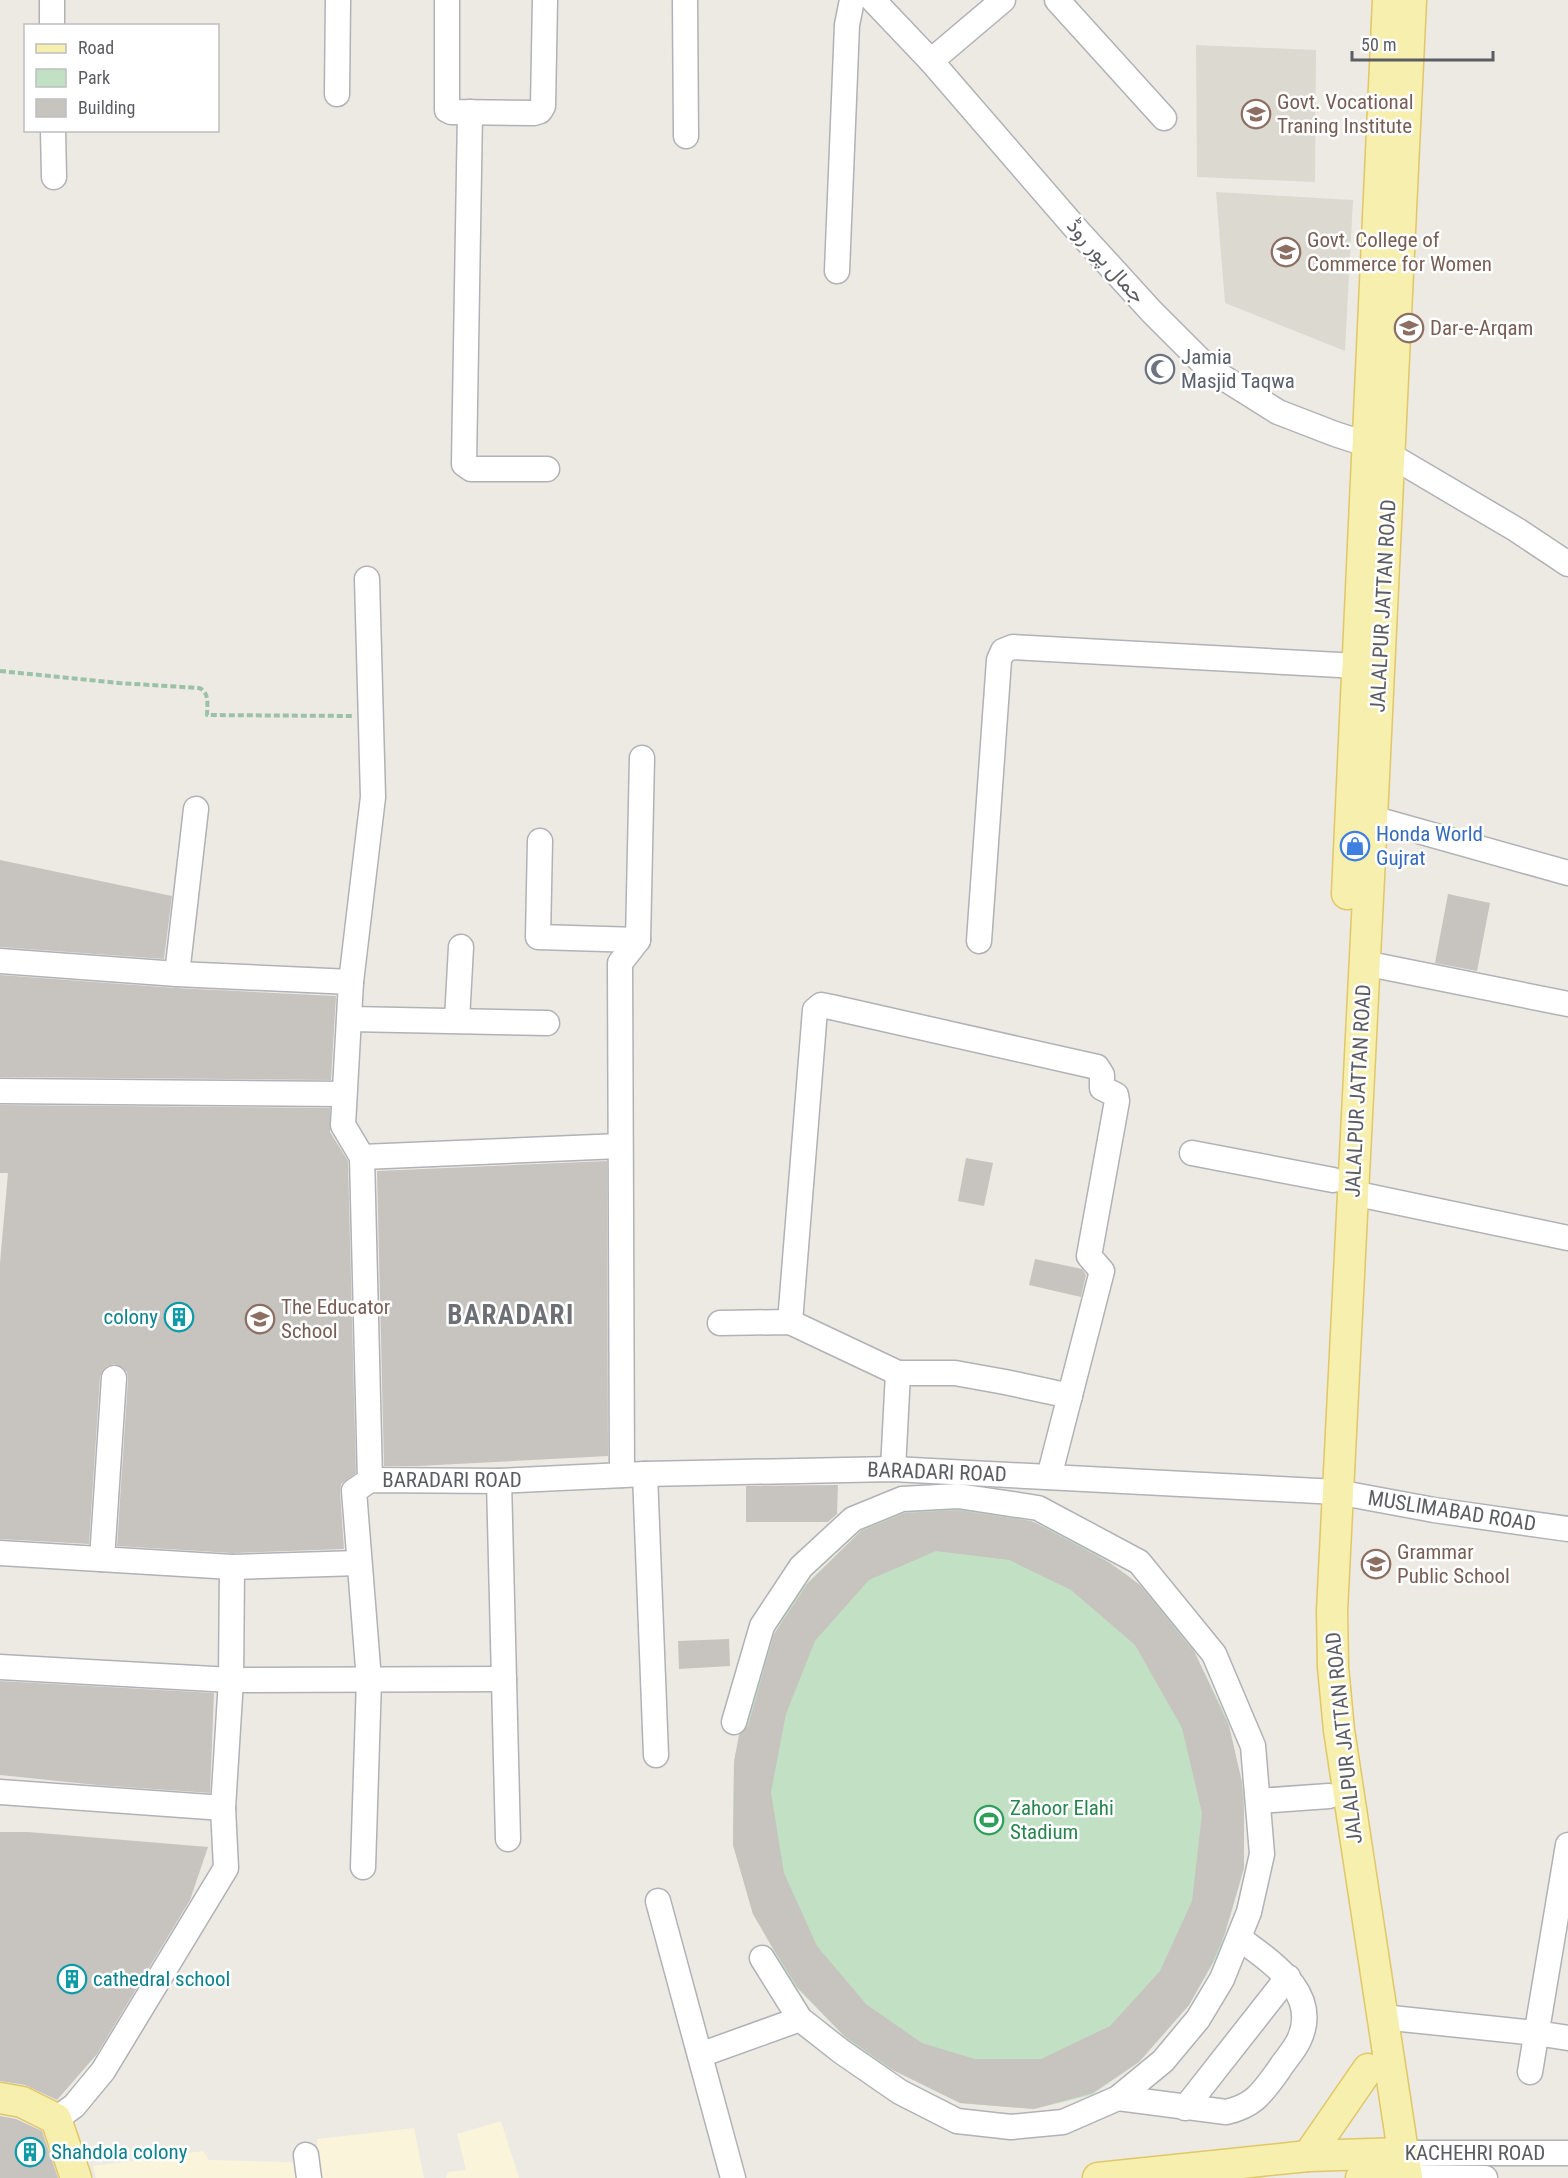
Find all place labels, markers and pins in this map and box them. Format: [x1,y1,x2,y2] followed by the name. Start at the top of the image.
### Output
[1277,90,1414,138] place label: Govt. Vocational Traning Institute
[1240,98,1272,130] school or university icon: Govt. Vocational Traning Institute
[1307,228,1492,276] place label: Govt. College of Commerce for Women
[1270,236,1302,268] school or university icon: Govt. College of Commerce for Women
[1393,312,1425,344] school or university icon: Dar-e-Arqam
[1430,316,1533,340] place label: Dar-e-Arqam
[1181,345,1295,393] place label: Jamia Masjid Taqwa
[1144,353,1176,385] mosque icon: Jamia Masjid Taqwa
[1376,822,1483,870] place label: Honda World Gujrat
[1339,830,1371,862] shop icon: Honda World Gujrat
[281,1295,390,1343] place label: The Educator School
[163,1301,195,1333] building icon: colony
[244,1303,276,1335] school or university icon: The Educator School
[103,1305,158,1329] place label: colony
[1397,1540,1510,1588] place label: Grammar Public School
[1360,1548,1392,1580] school or university icon: Grammar Public School
[1010,1796,1114,1844] place label: Zahoor Elahi Stadium
[973,1804,1005,1836] sports icon: Zahoor Elahi Stadium
[56,1963,88,1995] building icon: cathedral school
[93,1967,230,1991] place label: cathedral school
[14,2136,46,2168] building icon: Shahdola colony
[51,2140,188,2164] place label: Shahdola colony

